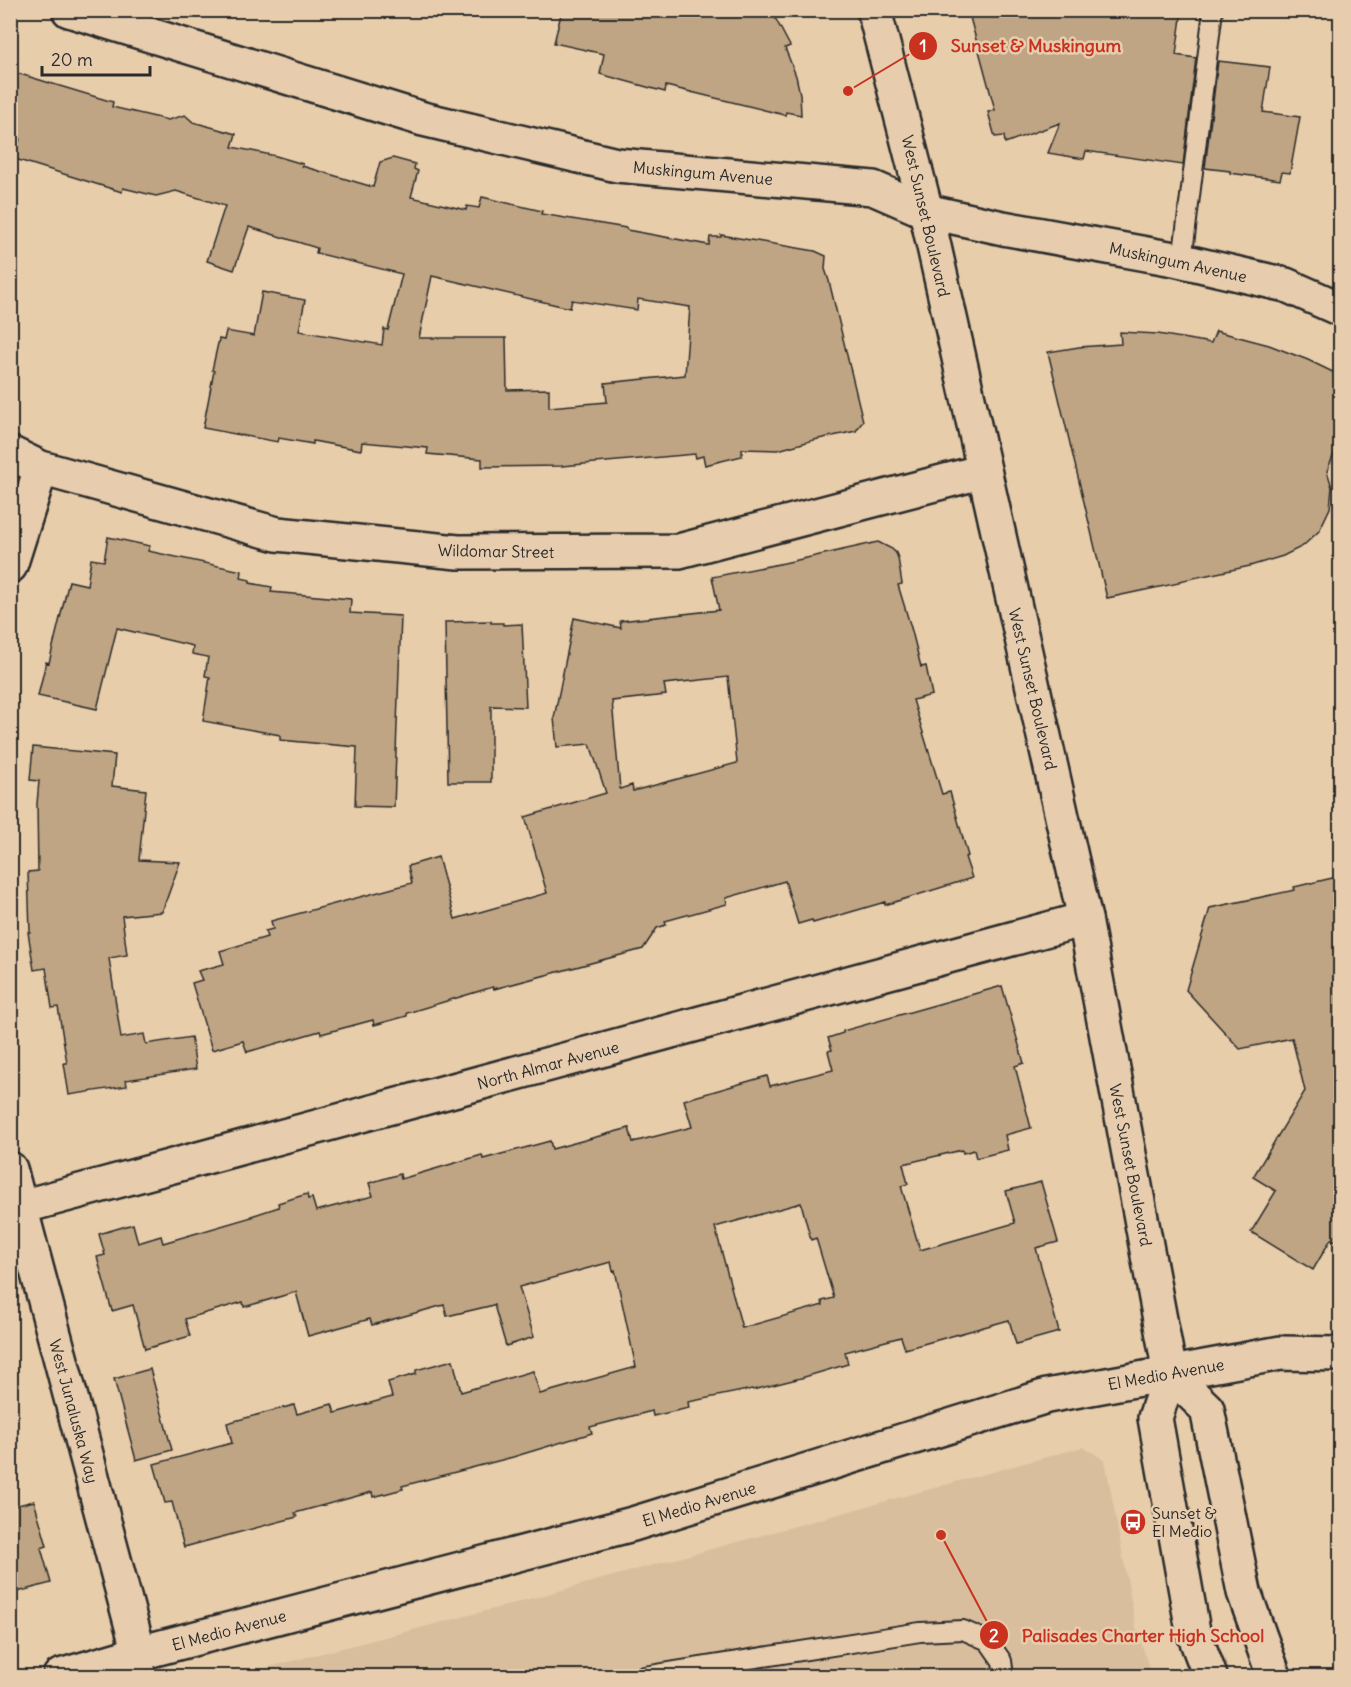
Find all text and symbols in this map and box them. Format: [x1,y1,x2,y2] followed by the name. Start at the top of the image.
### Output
[908,28,1133,64] callout: Sunset & Muskingum
[919,34,927,57] text: 1
[951,34,1121,57] text: Sunset & Muskingum
[42,39,150,77] scale bar
[51,48,93,71] text: 20 m
[898,133,954,299] street label: West Sunset Boulevard
[632,157,774,189] street label: Muskingum Avenue
[1107,238,1249,286] street label: Muskingum Avenue
[438,540,555,562] street label: Wildomar Street
[1005,606,1061,772] street label: West Sunset Boulevard
[475,1036,621,1094] street label: North Almar Avenue
[1105,1082,1157,1248] street label: West Sunset Boulevard
[45,1337,103,1485] street label: West Junaluska Way
[1106,1354,1226,1394] street label: El Medio Avenue
[640,1477,758,1531] street label: El Medio Avenue
[1152,1503,1217,1541] place label: Sunset & El Medio
[1118,1507,1148,1537] bus stop icon: Sunset & El Medio
[170,1605,288,1655] street label: El Medio Avenue
[979,1617,1276,1653] callout: Palisades Charter High School
[989,1624,999,1647] text: 2
[1022,1624,1264,1647] text: Palisades Charter High School

